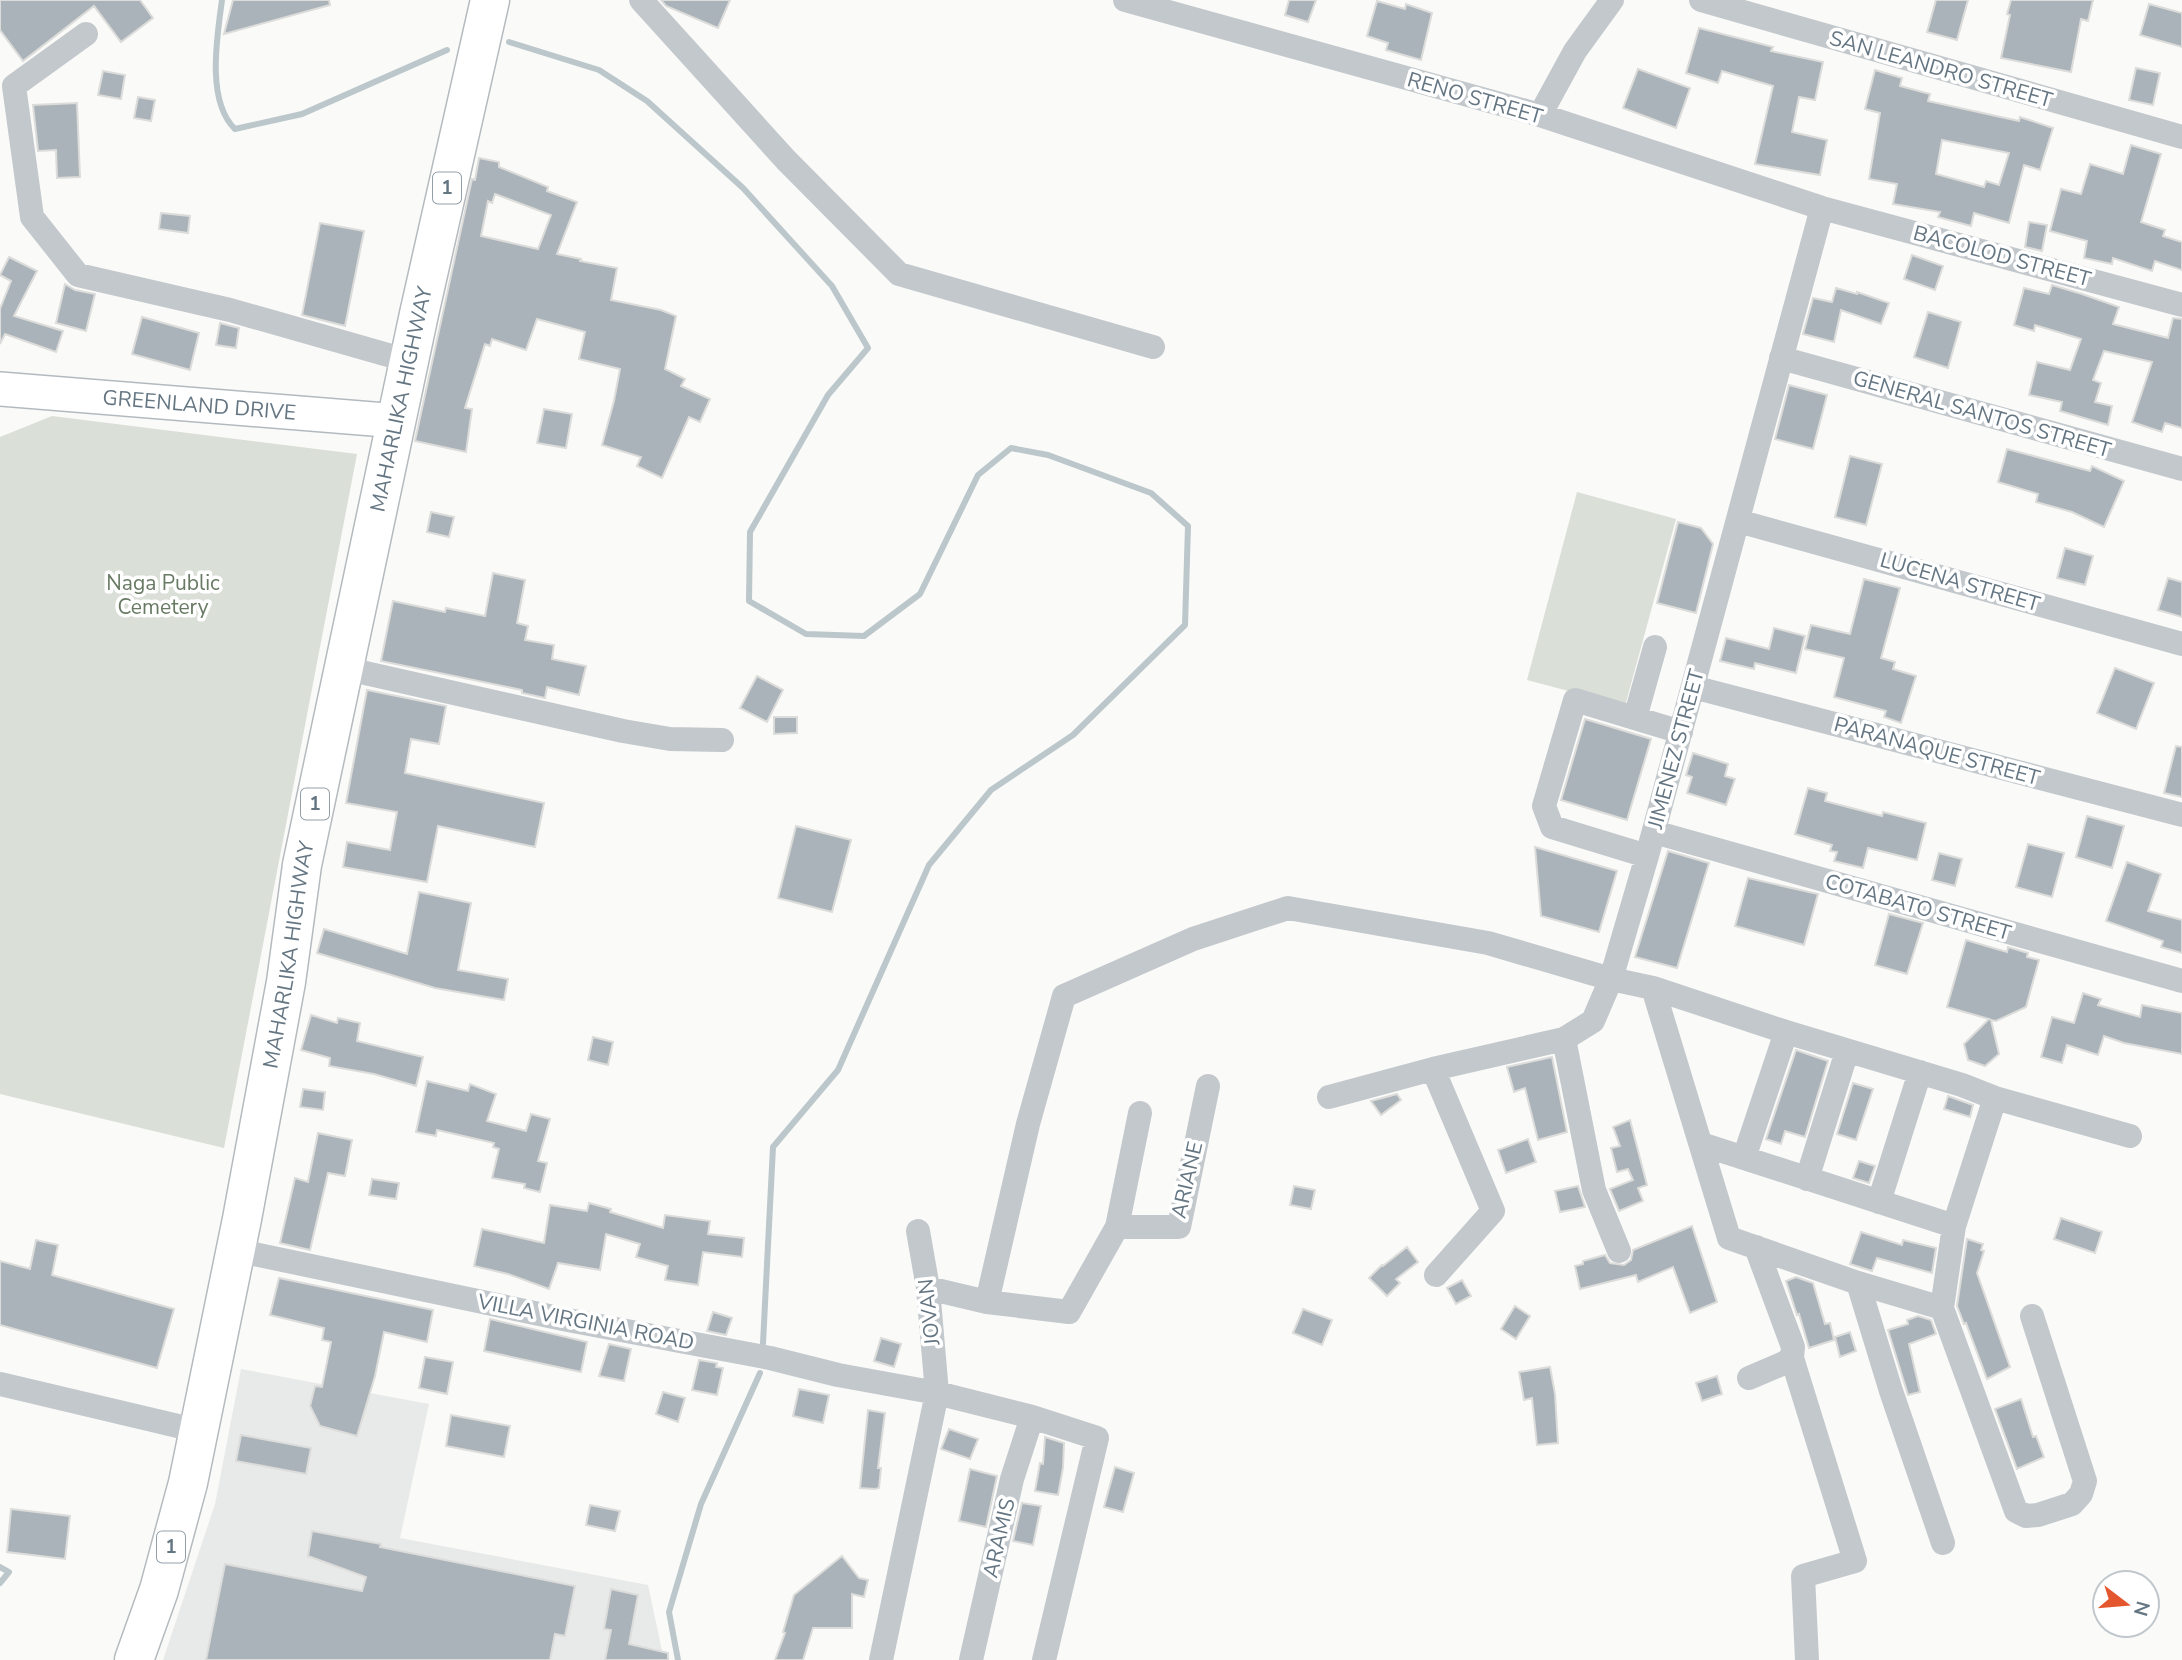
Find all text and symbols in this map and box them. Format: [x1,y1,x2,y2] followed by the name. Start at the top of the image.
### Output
[1826,24,2056,114] street label: SAN LEANDRO STREET
[1404,65,1546,131] street label: RENO STREET
[433,172,461,204] road number: 1
[1910,219,2094,293] street label: BACOLOD STREET
[363,283,439,514] street label: MAHARLIKA HIGHWAY
[1850,364,2115,464] street label: GENERAL SANTOS STREET
[102,383,297,427] street label: GREENLAND DRIVE
[1877,546,2043,618] street label: LUCENA STREET
[106,569,220,621] park label: Naga Public Cemetery
[1641,666,1711,833] street label: JIMENEZ STREET
[1831,710,2043,792] street label: PARANAQUE STREET
[301,789,329,820] road number: 1
[256,838,321,1071] street label: MAHARLIKA HIGHWAY
[1822,867,2015,947] street label: COTABATO STREET
[1165,1139,1209,1221] street label: ARIANE
[912,1277,947,1348] street label: JOVAN
[475,1287,696,1357] street label: VILLA VIRGINIA ROAD
[976,1495,1022,1580] street label: ARAMIS
[157,1532,185,1562] road number: 1
[2091,1569,2161,1639] north arrow
[2127,1598,2156,1619] text: N

